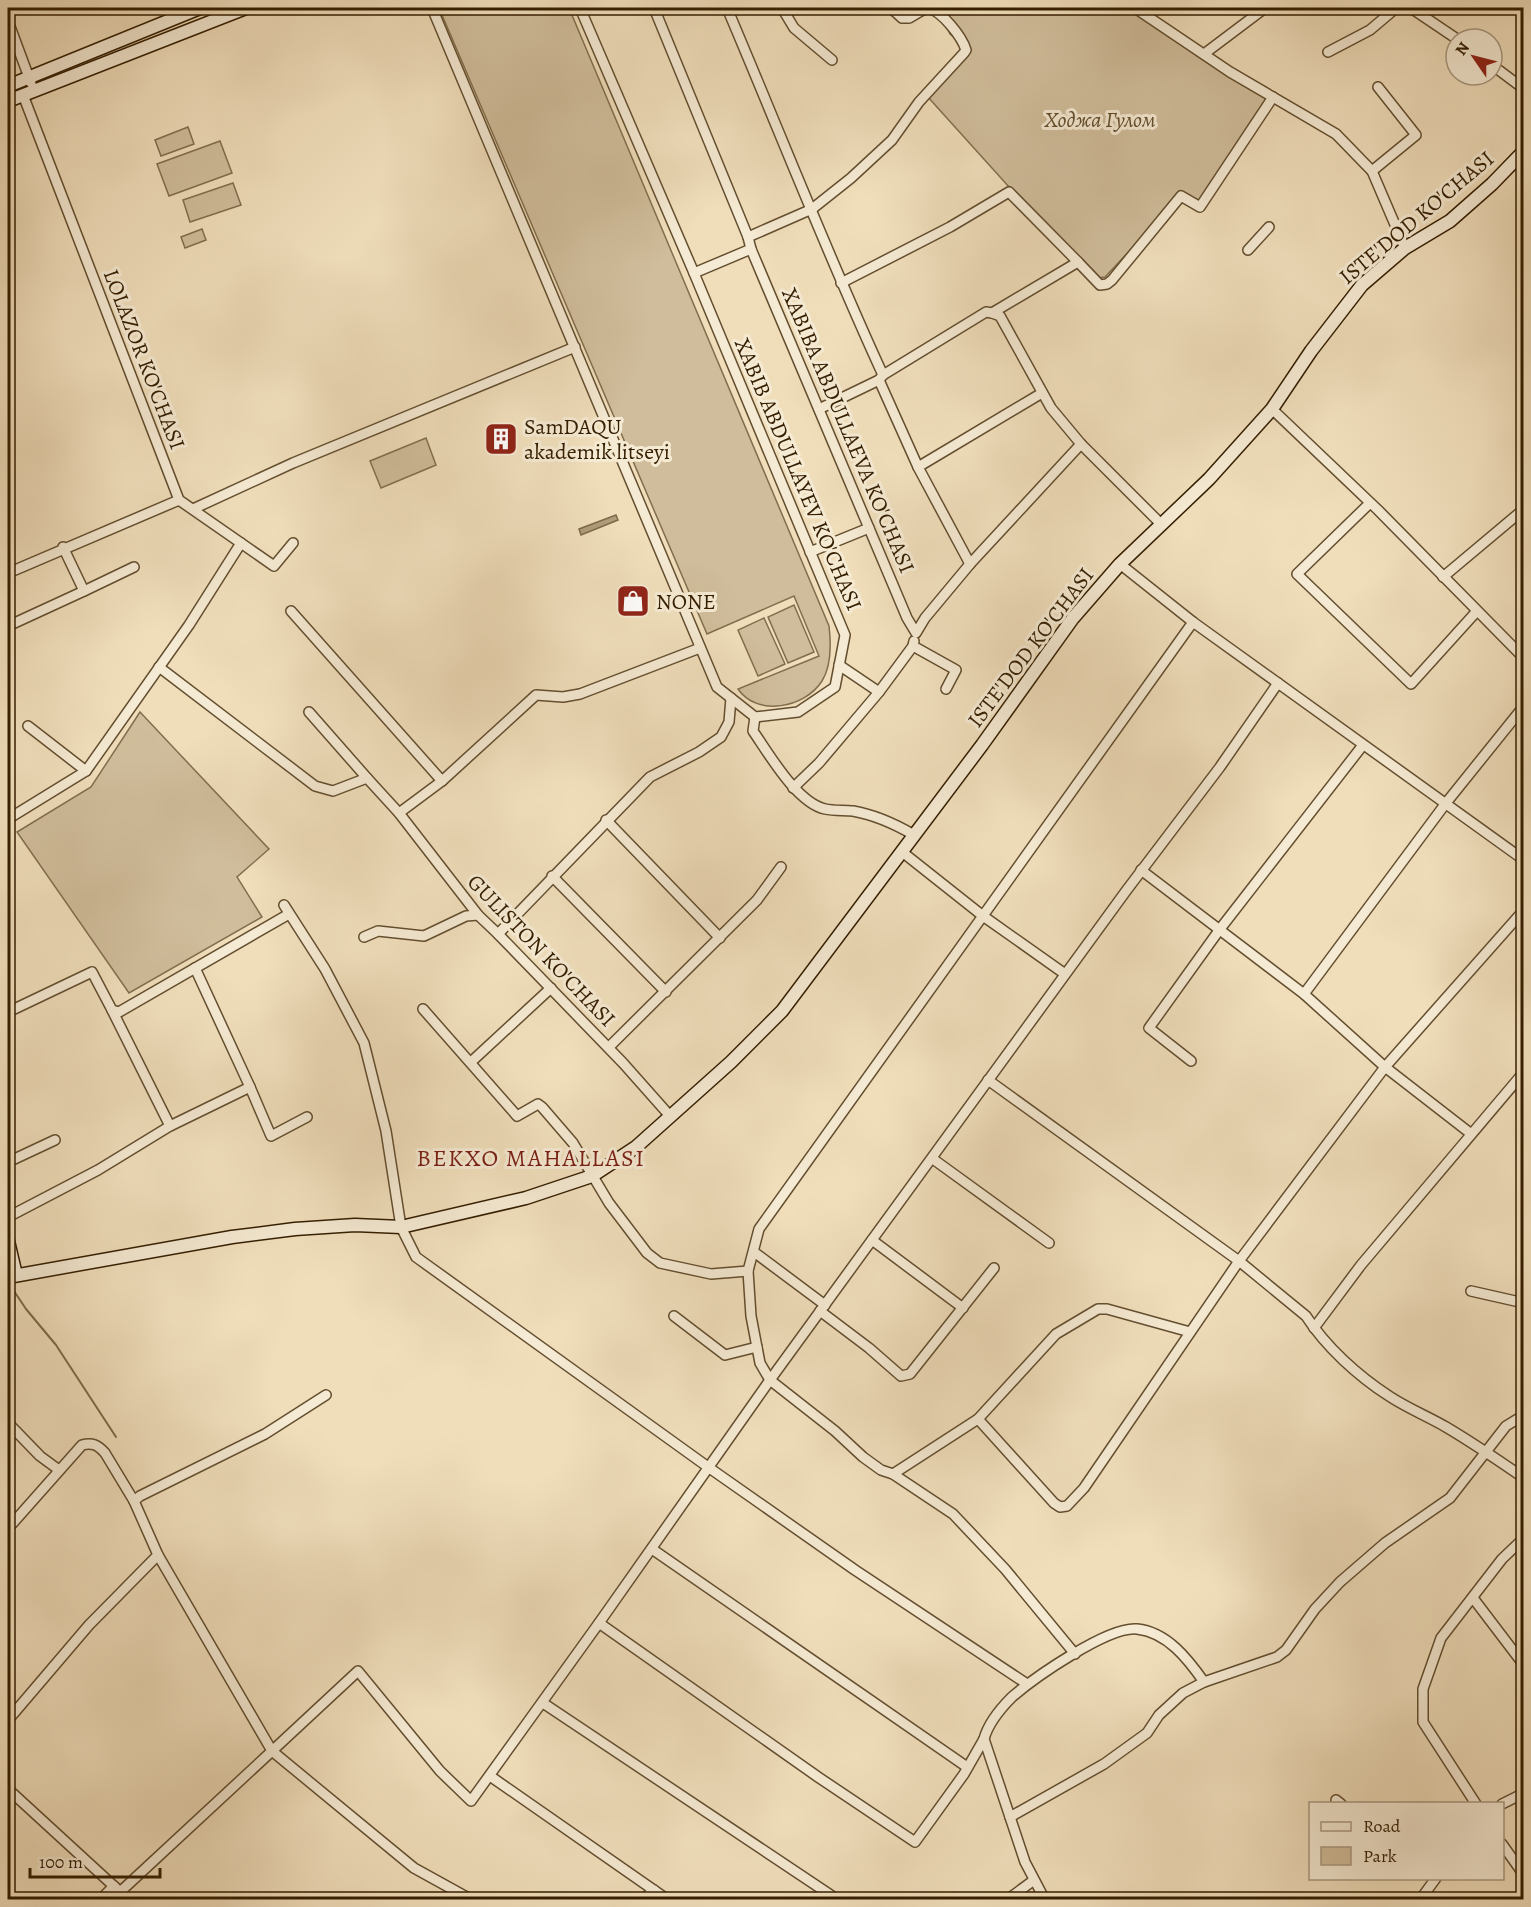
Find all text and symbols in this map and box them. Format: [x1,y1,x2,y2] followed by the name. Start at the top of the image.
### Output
[1444,27,1504,87] north arrow
[1450,38,1475,60] text: N
[1043,105,1156,135] park label: Ходжа Гулом
[1333,144,1500,291] street label: ISTE'DOD KO'CHASI
[96,265,192,454] street label: LOLAZOR KO'CHASI
[774,283,922,578] street label: XABIBA ABDULLAEVA KO'CHASI
[727,334,869,615] street label: XABIB ABDULLAYEV KO'CHASI
[524,412,670,467] place label: SamDAQU akademik litseyi
[483,421,519,457] building icon: SamDAQU akademik litseyi
[961,561,1101,734] street label: ISTE'DOD KO'CHASI
[615,583,651,619] shop icon: NONE
[656,587,716,617] place label: NONE
[460,868,622,1034] street label: GULISTON KO'CHASI
[417,1142,645,1174] district label: BEKXO MAHALLASI
[1309,1802,1504,1880] legend
[1363,1814,1401,1838] text: Road
[30,1841,160,1879] scale bar
[1363,1844,1397,1868] text: Park
[39,1850,83,1874] text: 100 m

